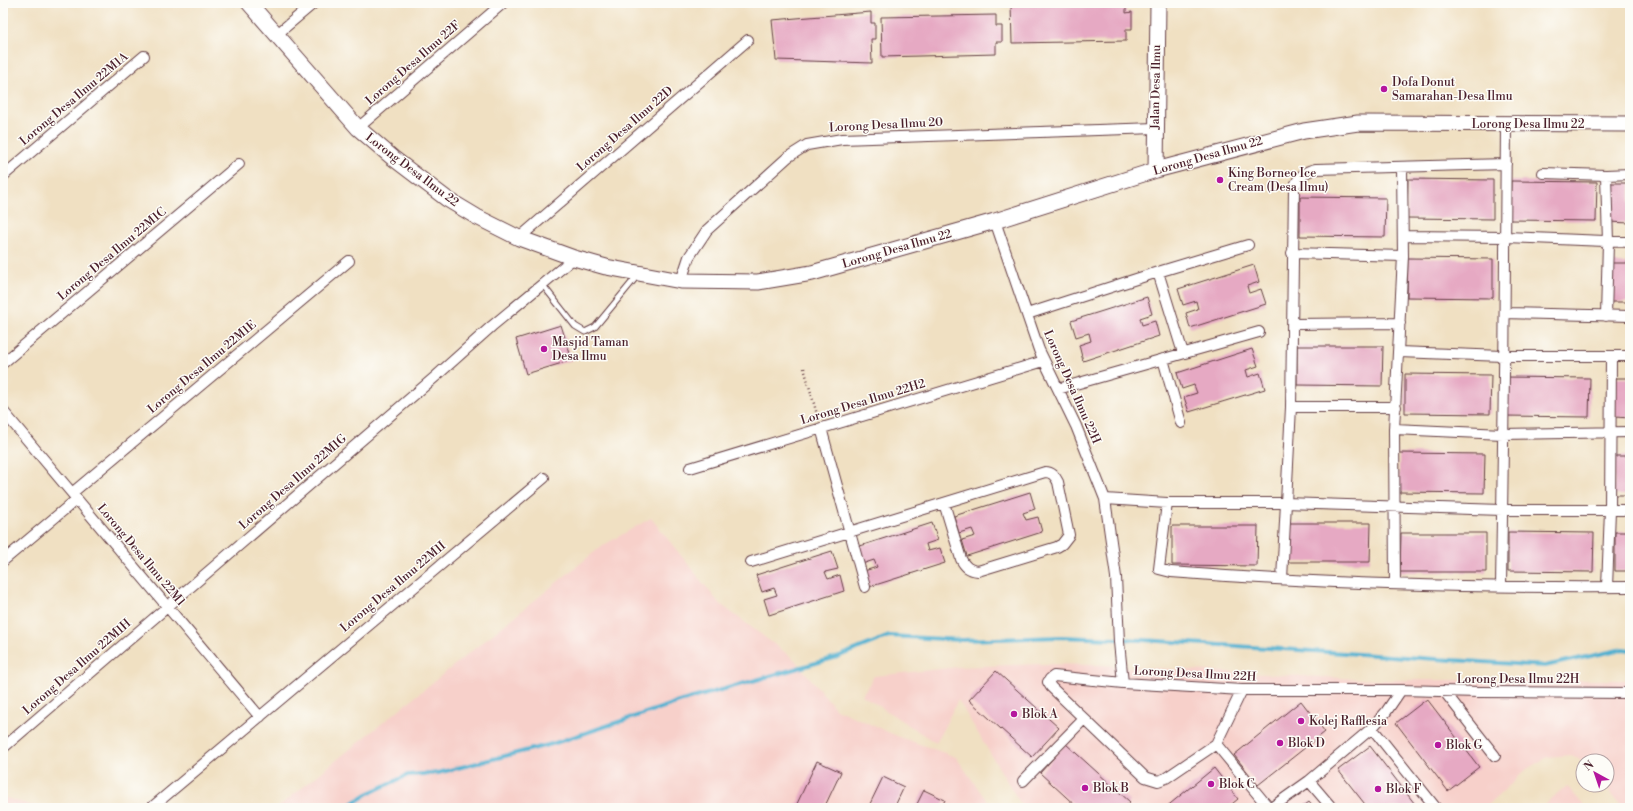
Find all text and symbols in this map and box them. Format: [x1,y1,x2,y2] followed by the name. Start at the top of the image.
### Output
[362,18,464,108] street label: Lorong Desa Ilmu 22F
[1148,44,1164,131] street label: Jalan Desa Ilmu
[17,49,132,149] street label: Lorong Desa Ilmu 22M1A
[1392,75,1513,104] place label: Dofa Donut Samarahan-Desa Ilmu
[574,83,676,175] street label: Lorong Desa Ilmu 22D
[1379,84,1389,94] marker: Dofa Donut Samarahan-Desa Ilmu
[829,115,943,135] street label: Lorong Desa Ilmu 20
[1471,117,1585,132] street label: Lorong Desa Ilmu 22
[362,130,462,210] street label: Lorong Desa Ilmu 22
[1152,133,1265,179] street label: Lorong Desa Ilmu 22
[1228,166,1329,195] place label: King Borneo Ice Cream (Desa Ilmu)
[1215,175,1225,185] marker: King Borneo Ice Cream (Desa Ilmu)
[55,204,169,304] street label: Lorong Desa Ilmu 22M1C
[841,226,954,272] street label: Lorong Desa Ilmu 22
[145,317,259,417] street label: Lorong Desa Ilmu 22M1E
[1040,328,1104,446] street label: Lorong Desa Ilmu 22H
[552,335,629,364] place label: Masjid Taman Desa Ilmu
[539,344,549,354] marker: Masjid Taman Desa Ilmu
[799,376,927,428] street label: Lorong Desa Ilmu 22H2
[236,431,350,533] street label: Lorong Desa Ilmu 22M1G
[94,501,189,610] street label: Lorong Desa Ilmu 22M1
[337,538,449,636] street label: Lorong Desa Ilmu 22M1I
[20,616,134,718] street label: Lorong Desa Ilmu 22M1H
[1133,663,1257,685] street label: Lorong Desa Ilmu 22H
[1457,672,1580,687] street label: Lorong Desa Ilmu 22H
[1021,707,1058,722] place label: Blok A
[1009,709,1019,719] marker: Blok A
[1309,714,1388,729] place label: Kolej Rafflesia
[1296,716,1306,726] marker: Kolej Rafflesia
[1287,736,1325,751] place label: Blok D
[1275,738,1285,748] marker: Blok D
[1445,738,1482,753] place label: Blok G
[1433,740,1443,750] marker: Blok G
[1575,753,1615,793] north arrow
[1581,758,1597,774] text: N
[1218,777,1255,792] place label: Blok C
[1206,779,1216,789] marker: Blok C
[1092,781,1129,796] place label: Blok B
[1385,782,1421,797] place label: Blok F
[1080,783,1090,793] marker: Blok B
[1373,784,1383,794] marker: Blok F

